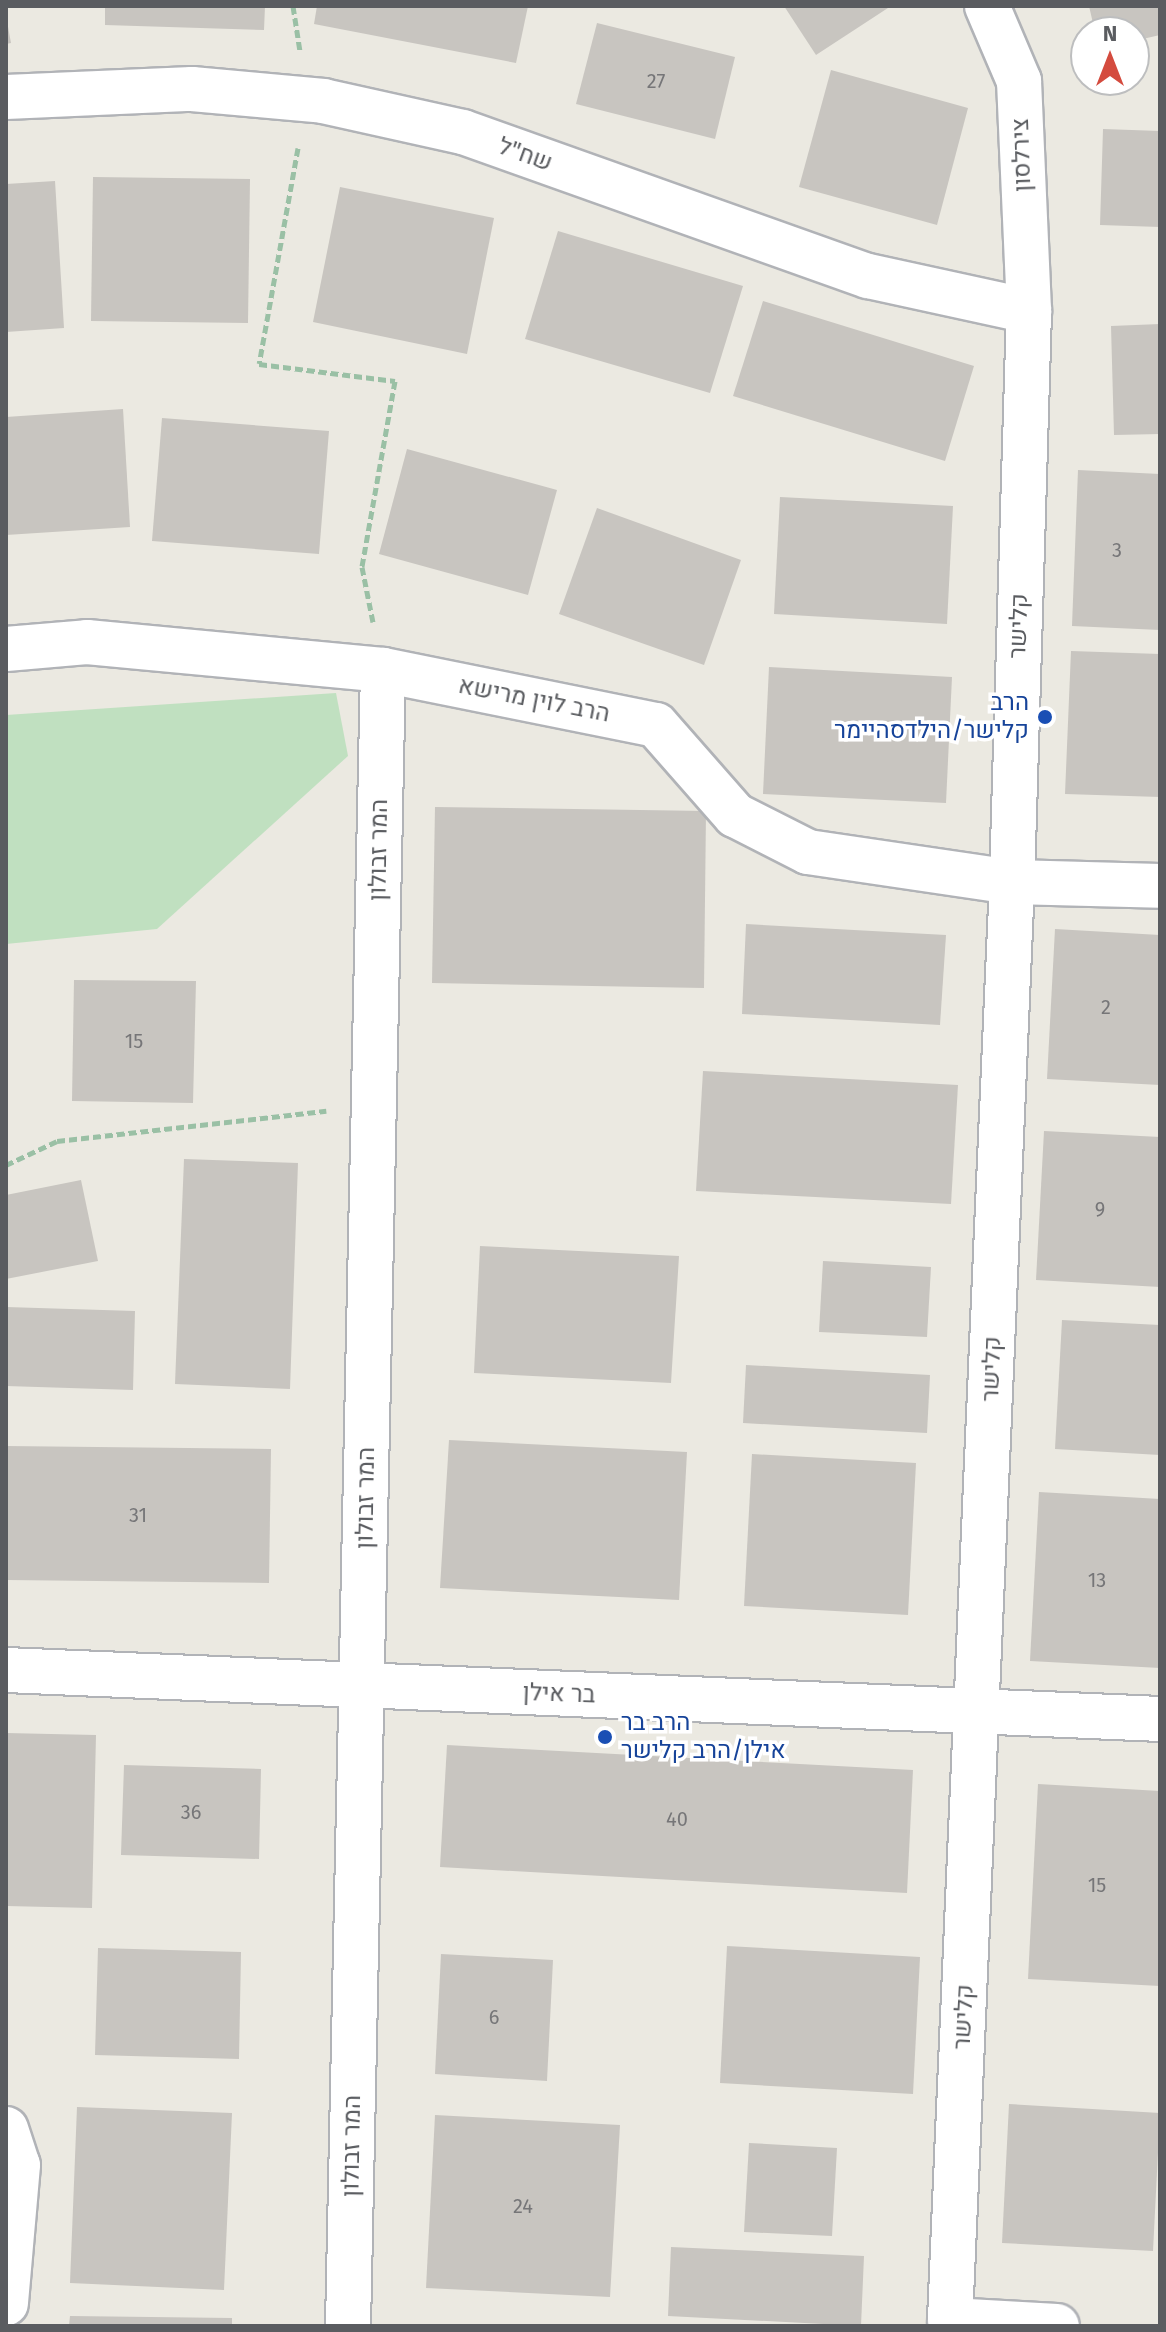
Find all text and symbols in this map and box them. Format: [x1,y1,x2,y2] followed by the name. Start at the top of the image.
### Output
[1070,16,1150,96] north arrow
[1103,20,1117,47] text: N
[647,69,665,93] house number: 27
[1006,118,1038,192] street label: צירלסון
[494,132,556,178] street label: שח"ל
[1112,538,1122,562] house number: 3
[1003,593,1035,659] street label: קלישר
[456,671,612,729] street label: הרב לוין מרישא
[834,689,1029,745] place label: הרב קלישר/הילדסהיימר
[1036,708,1054,726] marker: הרב קלישר/הילדסהיימר
[364,799,394,901] street label: המר זבולון
[1101,995,1111,1019] house number: 2
[125,1029,143,1053] house number: 15
[1095,1197,1105,1221] house number: 9
[976,1336,1008,1402] street label: קלישר
[351,1447,381,1549] street label: המר זבולון
[129,1503,147,1527] house number: 31
[1088,1568,1106,1592] house number: 13
[522,1678,596,1710] street label: בר אילן
[621,1709,786,1765] place label: הרב בר אילן/הרב קלישר
[596,1728,614,1746] marker: הרב בר אילן/הרב קלישר
[181,1800,201,1824] house number: 36
[666,1807,688,1831] house number: 40
[1088,1873,1106,1897] house number: 15
[948,1984,980,2050] street label: קלישר
[489,2005,499,2029] house number: 6
[337,2095,367,2197] street label: המר זבולון
[513,2194,533,2218] house number: 24

